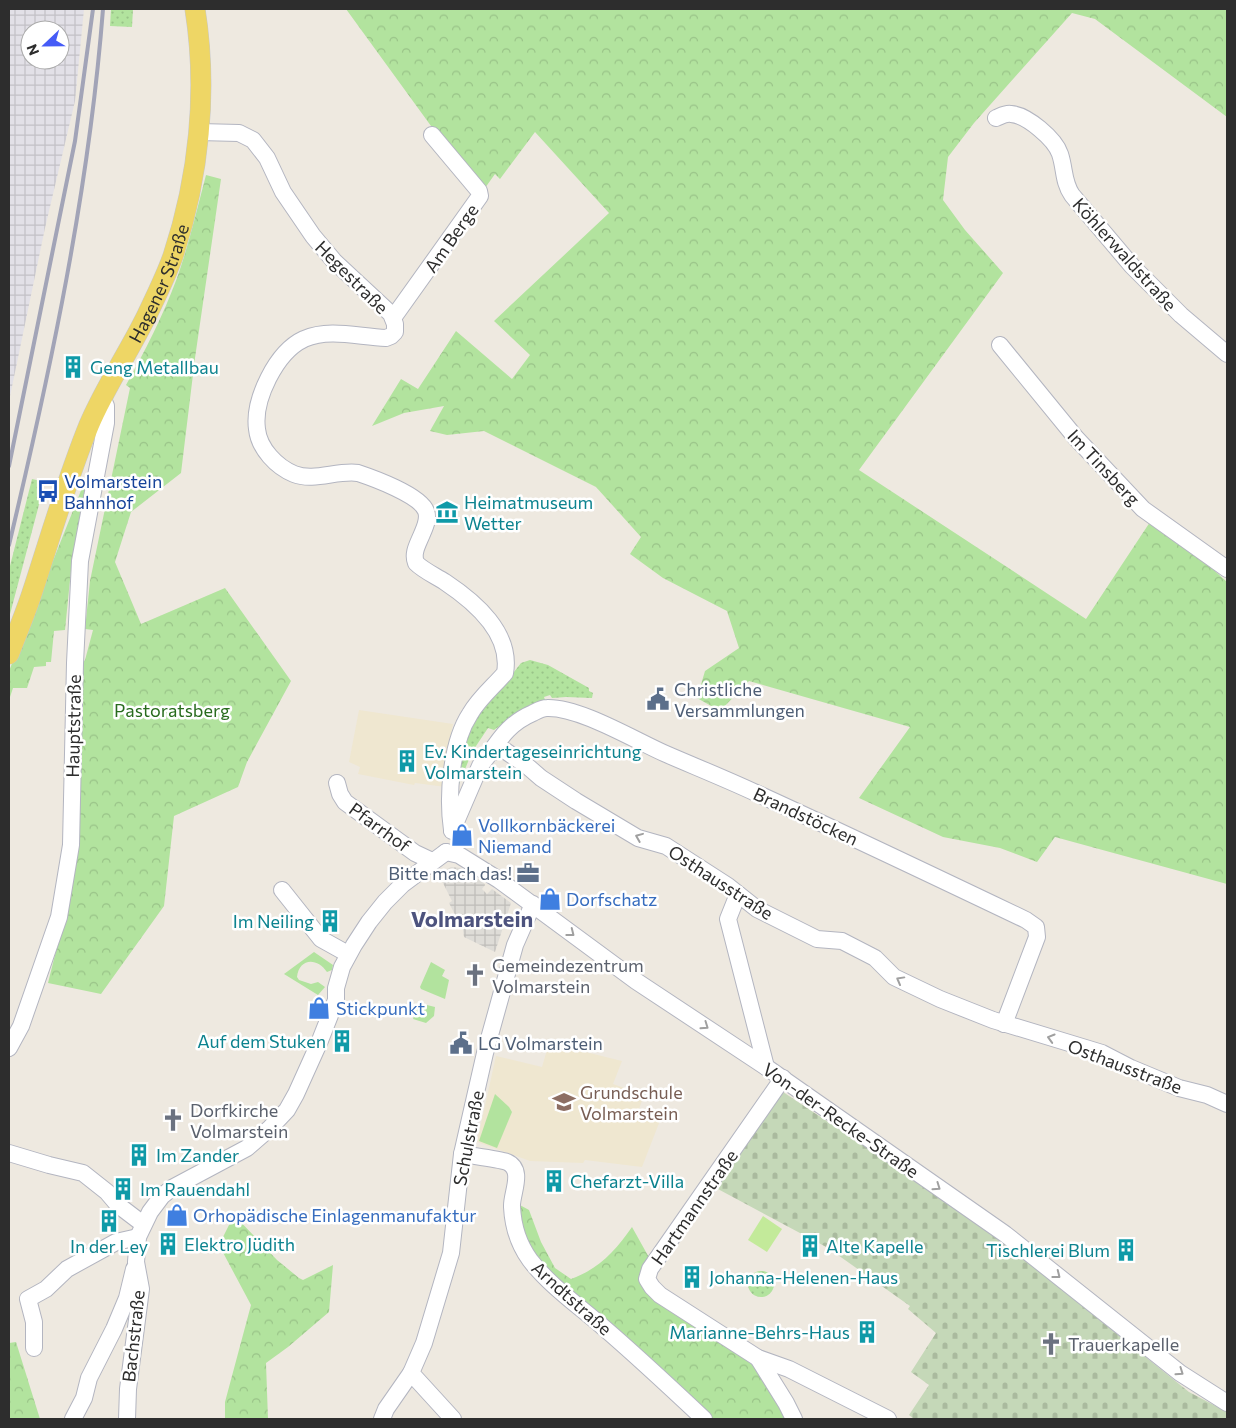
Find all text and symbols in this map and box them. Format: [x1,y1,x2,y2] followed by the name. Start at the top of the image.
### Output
[20,20,70,70] north arrow
[23,42,42,58] text: N
[1068,193,1182,315] street label: Köhlerwaldstraße
[419,199,483,277] street label: Am Berge
[124,221,193,346] street label: Hagener Straße
[311,236,393,318] street label: Hegestraße
[60,354,86,380] building icon: Geng Metallbau
[90,356,219,378] place label: Geng Metallbau
[1063,424,1145,510] street label: Im Tinsberg
[64,470,162,513] place label: Volmarstein Bahnhof
[35,478,61,504] bus stop icon: Volmarstein Bahnhof
[464,491,593,534] place label: Heimatmuseum Wetter
[434,499,460,525] museum icon: Heimatmuseum Wetter
[61,674,85,778] street label: Hauptstraße
[674,678,805,721] place label: Christliche Versammlungen
[645,686,671,712] public building icon: Christliche Versammlungen
[114,699,230,721] park label: Pastoratsberg
[424,740,642,783] place label: Ev. Kindertageseinrichtung Volmarstein
[394,748,420,774] building icon: Ev. Kindertageseinrichtung Volmarstein
[750,782,862,850] street label: Brandstöcken
[345,798,416,857] street label: Pfarrhof
[478,814,615,857] place label: Vollkornbäckerei Niemand
[449,822,475,848] shop icon: Vollkornbäckerei Niemand
[635,833,644,844] one-way arrow
[664,840,778,924] street label: Osthausstraße
[515,860,541,886] office icon: Bitte mach das!
[388,862,512,884] place label: Bitte mach das!
[537,886,563,912] shop icon: Dorfschatz
[566,888,657,910] place label: Dorfschatz
[411,905,533,932] district label: Volmarstein
[317,908,343,934] building icon: Im Neiling
[233,910,314,932] place label: Im Neiling
[566,928,575,937] one-way arrow
[492,954,644,997] place label: Gemeindezentrum Volmarstein
[462,962,488,988] church icon: Gemeindezentrum Volmarstein
[896,976,905,986] one-way arrow
[306,995,332,1021] shop icon: Stickpunkt
[336,997,425,1019] place label: Stickpunkt
[699,1020,709,1029] one-way arrow
[329,1028,355,1054] building icon: Auf dem Stuken
[197,1030,326,1052] place label: Auf dem Stuken
[448,1030,474,1056] public building icon: LG Volmarstein
[478,1032,603,1054] place label: LG Volmarstein
[1048,1033,1056,1043] one-way arrow
[1065,1034,1185,1098] street label: Osthausstraße
[759,1058,923,1182] street label: Von-der-Recke-Straße
[580,1081,683,1124] place label: Grundschule Volmarstein
[448,1088,488,1188] street label: Schulstraße
[551,1089,577,1115] school or university icon: Grundschule Volmarstein
[190,1099,288,1142] place label: Dorfkirche Volmarstein
[160,1107,186,1133] church icon: Dorfkirche Volmarstein
[126,1142,152,1168] building icon: Im Zander
[156,1144,239,1166] place label: Im Zander
[646,1145,742,1269] street label: Hartmannstraße
[541,1168,567,1194] building icon: Chefarzt-Villa
[570,1170,684,1192] place label: Chefarzt-Villa
[110,1176,136,1202] building icon: Im Rauendahl
[140,1178,250,1200] place label: Im Rauendahl
[931,1181,941,1190] one-way arrow
[164,1202,190,1228] shop icon: Orhopädische Einlagenmanufaktur
[193,1204,477,1226] place label: Orhopädische Einlagenmanufaktur
[96,1208,122,1234] building icon: In der Ley
[155,1231,181,1257] building icon: Elektro Jüdith
[184,1233,295,1255] place label: Elektro Jüdith
[797,1233,823,1259] building icon: Alte Kapelle
[70,1235,148,1257] place label: In der Ley
[826,1235,923,1257] place label: Alte Kapelle
[1113,1237,1139,1263] building icon: Tischlerei Blum
[986,1239,1110,1261] place label: Tischlerei Blum
[527,1256,617,1340] street label: Arndtstraße
[679,1264,705,1290] building icon: Johanna-Helenen-Haus
[709,1266,898,1288] place label: Johanna-Helenen-Haus
[1051,1270,1060,1278] one-way arrow
[117,1289,149,1383] street label: Bachstraße
[854,1319,880,1345] building icon: Marianne-Behrs-Haus
[669,1321,850,1343] place label: Marianne-Behrs-Haus
[1038,1331,1064,1357] church icon: Trauerkapelle
[1068,1333,1179,1355] place label: Trauerkapelle
[1174,1366,1184,1375] one-way arrow

